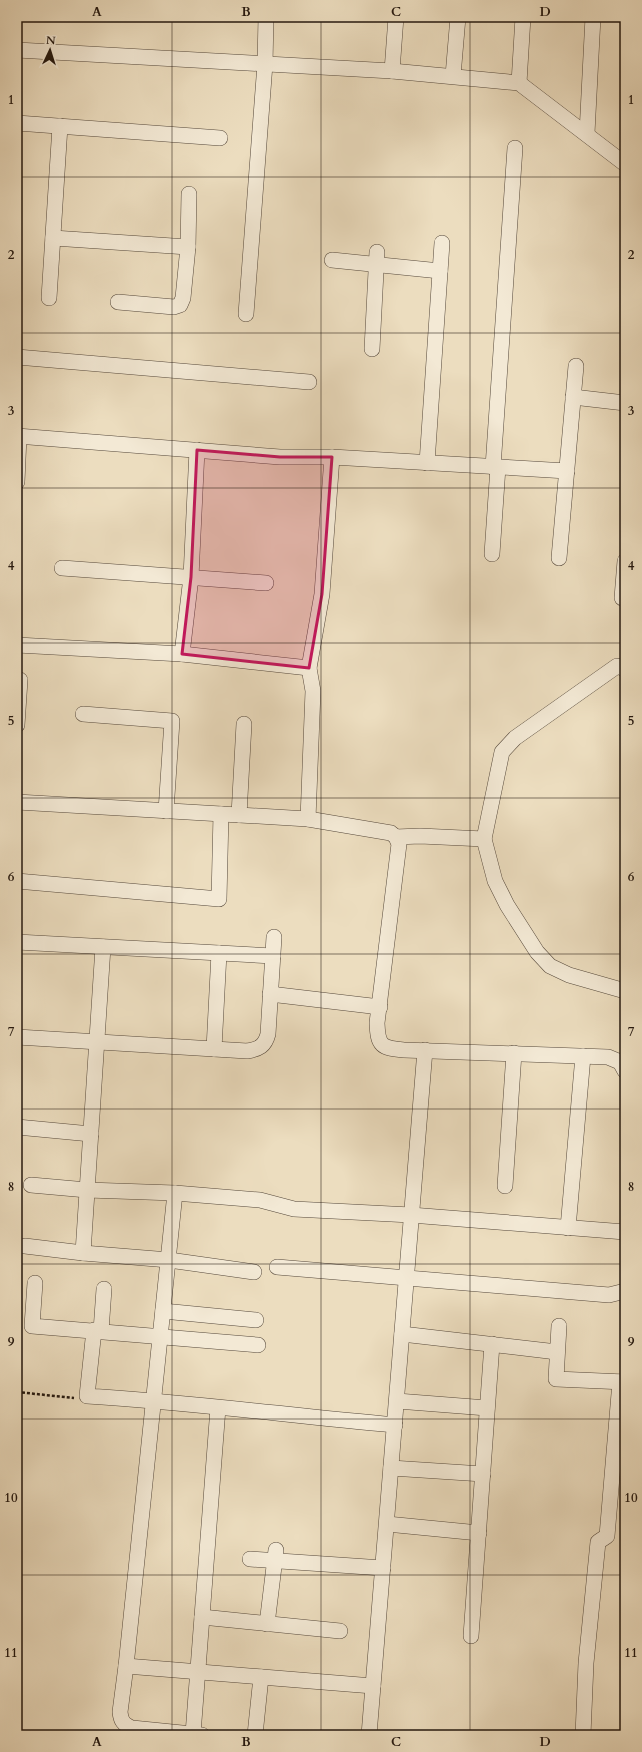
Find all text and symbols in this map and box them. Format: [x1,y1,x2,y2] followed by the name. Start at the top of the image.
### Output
[92,3,102,21] text: A
[241,3,251,21] text: B
[391,3,401,21] text: C
[539,3,551,21] text: D
[30,30,70,70] north arrow
[45,33,56,48] text: N
[8,91,14,109] text: 1
[628,91,634,109] text: 1
[8,246,15,264] text: 2
[628,246,635,264] text: 2
[8,402,15,420] text: 3
[628,402,635,420] text: 3
[8,557,15,575] text: 4
[628,557,635,575] text: 4
[8,712,14,730] text: 5
[628,712,634,730] text: 5
[8,868,15,886] text: 6
[628,868,635,886] text: 6
[8,1023,15,1041] text: 7
[628,1023,635,1041] text: 7
[8,1178,14,1196] text: 8
[628,1178,634,1196] text: 8
[8,1333,15,1351] text: 9
[628,1333,635,1351] text: 9
[4,1489,18,1507] text: 10
[624,1489,638,1507] text: 10
[4,1644,18,1662] text: 11
[624,1644,638,1662] text: 11
[92,1733,102,1751] text: A
[241,1733,251,1751] text: B
[391,1733,401,1751] text: C
[539,1733,551,1751] text: D

